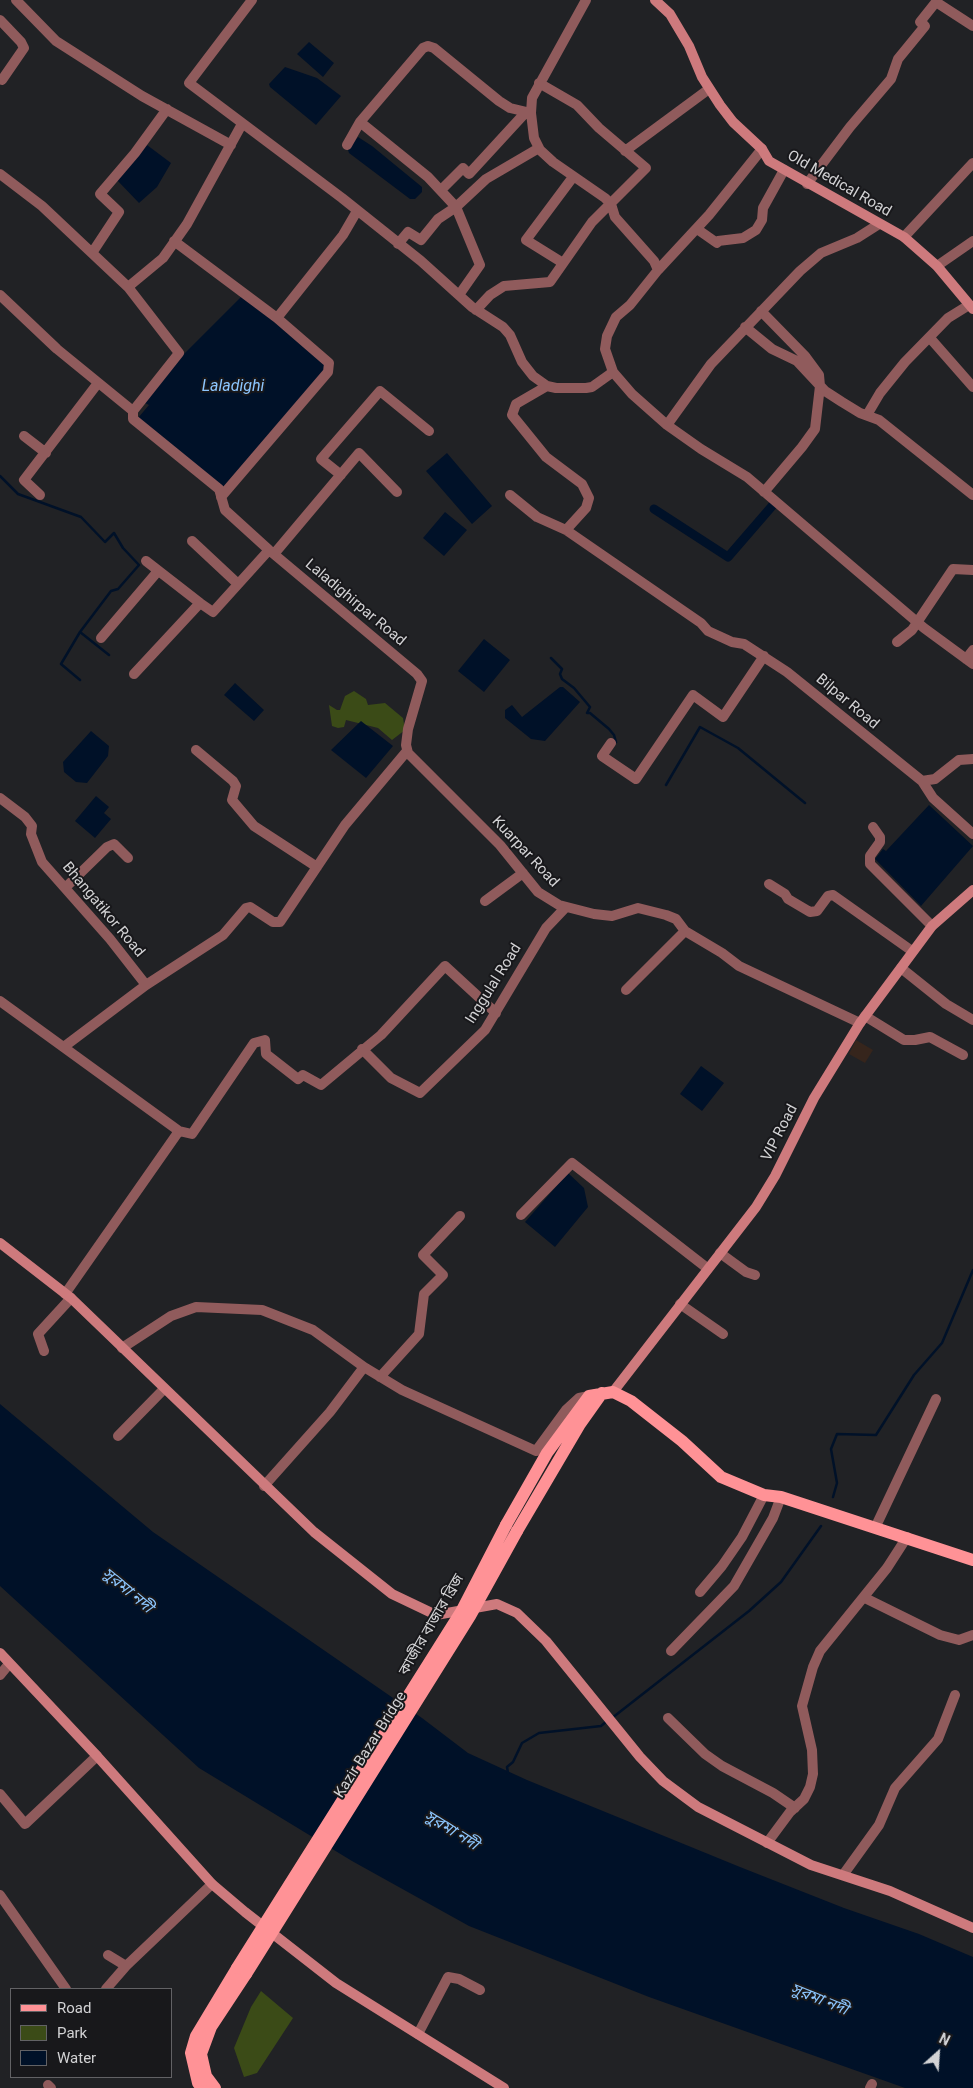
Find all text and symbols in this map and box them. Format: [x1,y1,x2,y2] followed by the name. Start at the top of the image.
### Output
[784,147,894,221] street label: Old Medical Road
[202,377,264,397] water label: Laladighi
[301,556,409,650] street label: Laladighirpar Road
[812,671,882,733] street label: Bilpar Road
[488,813,562,891] street label: Kuarpar Road
[58,859,148,961] street label: Bhangatikor Road
[462,941,526,1027] street label: Inggulal Road
[758,1102,802,1164] street label: VIP Road
[98,1564,156,1618] water label: সুরমা নদী
[396,1571,468,1679] street label: কাজীর বাজার ব্রিজ
[331,1688,411,1802] street label: Kazir Bazar Bridge
[420,1807,482,1855] water label: সুরমা নদী
[787,1980,851,2020] water label: সুরমা নদী
[10,1988,172,2078] legend
[57,1999,91,2017] text: Road
[57,2024,87,2042] text: Park
[913,2028,963,2078] north arrow
[937,2030,953,2049] text: N
[57,2049,96,2067] text: Water

